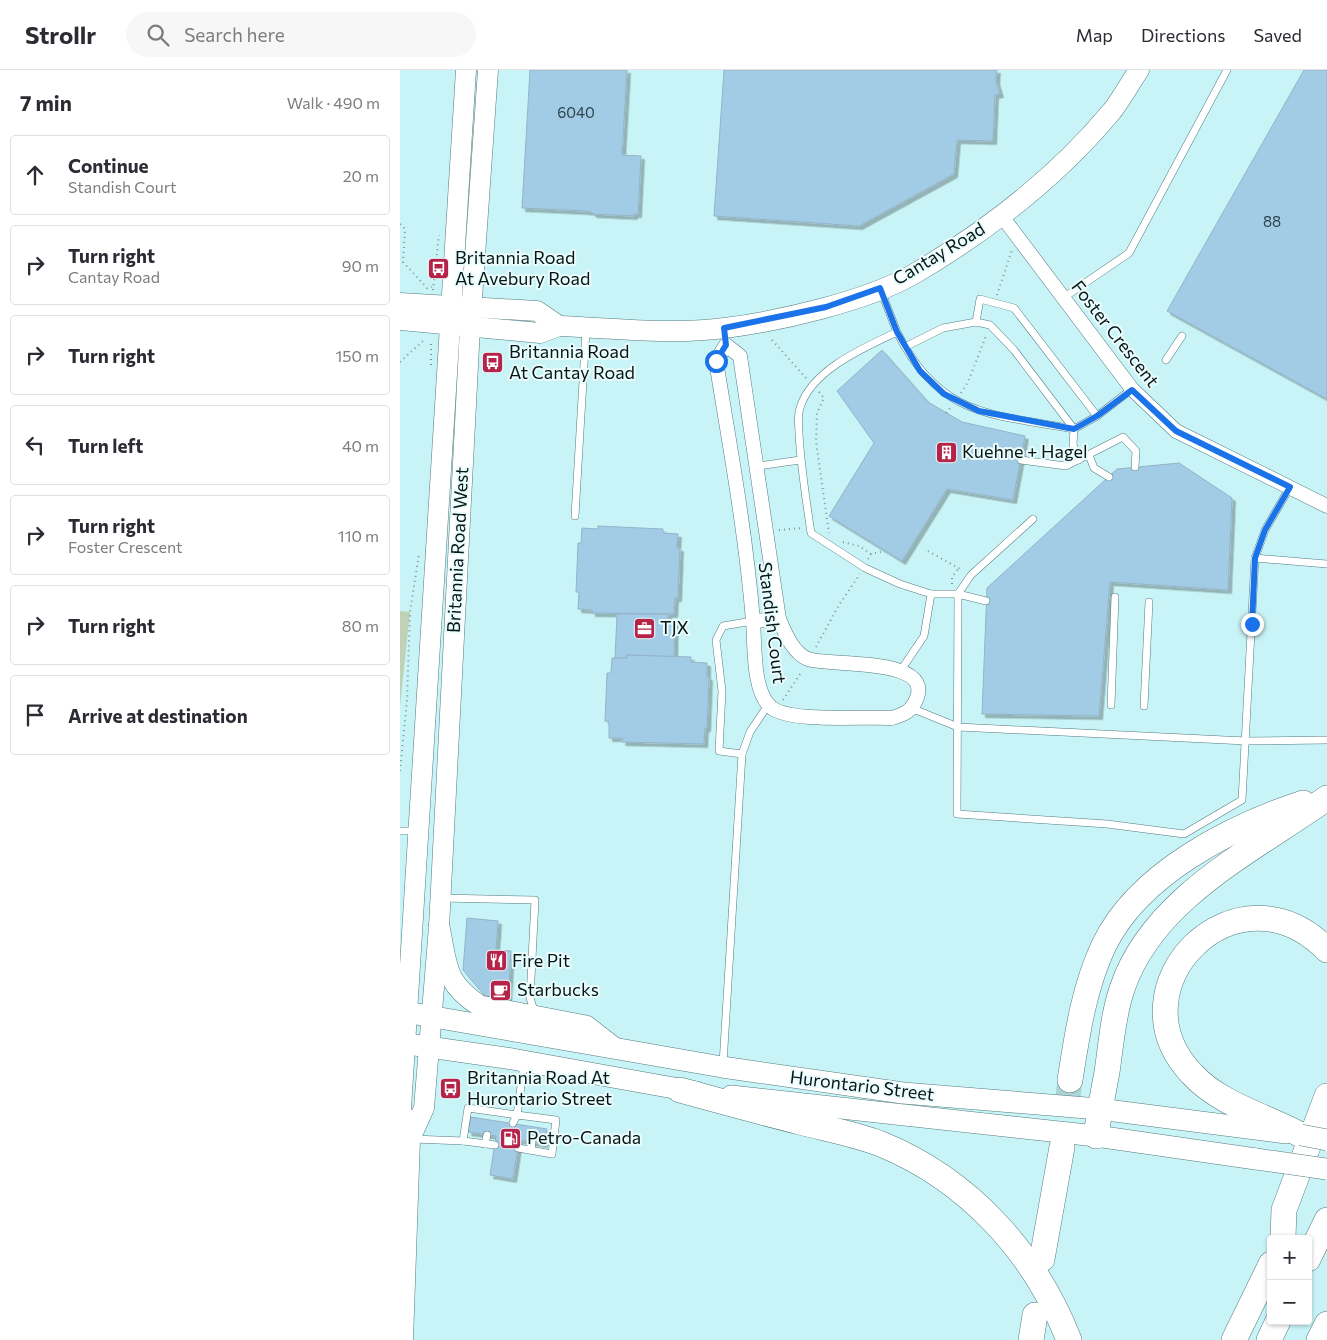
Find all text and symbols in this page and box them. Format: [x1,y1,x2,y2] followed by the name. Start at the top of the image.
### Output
[126,12,476,57] search box
[25,20,96,49] text: Strollr
[144,21,172,49] icon: search
[184,23,285,46] text: Search here
[1076,24,1113,46] text: Map
[1141,24,1225,46] text: Directions
[1253,24,1302,46] text: Saved
[20,90,72,115] text: 7 min
[287,93,380,112] text: Walk · 490 m
[557,103,595,121] house number: 6040
[68,154,148,177] text: Continue
[21,161,49,189] icon: ahead
[343,166,379,185] text: 20 m
[68,177,177,196] text: Standish Court
[1263,212,1281,230] house number: 88
[888,217,988,289] street label: Cantay Road
[68,244,155,267] text: Turn right
[455,246,590,289] place label: Britannia Road At Avebury Road
[21,251,49,279] icon: right
[342,256,379,275] text: 90 m
[427,256,451,280] bus stop icon: Britannia Road At Avebury Road
[68,267,160,286] text: Cantay Road
[1067,276,1164,391] street label: Foster Crescent
[509,340,635,383] place label: Britannia Road At Cantay Road
[21,341,49,369] icon: right
[68,344,155,367] text: Turn right
[336,346,379,365] text: 150 m
[481,350,505,374] bus stop icon: Britannia Road At Cantay Road
[705,350,728,373] route start
[21,431,49,459] icon: left
[68,434,143,457] text: Turn left
[342,436,379,455] text: 40 m
[934,440,958,464] building icon: Kuehne + Hagel
[962,440,1088,462] place label: Kuehne + Hagel
[442,467,472,633] street label: Britannia Road West
[68,514,155,537] text: Turn right
[21,521,49,549] icon: right
[338,526,379,545] text: 110 m
[68,537,183,556] text: Foster Crescent
[755,561,791,685] street label: Standish Court
[21,611,49,639] icon: right
[1241,613,1264,636] route end
[68,614,155,637] text: Turn right
[342,616,379,635] text: 80 m
[632,616,656,640] office icon: TJX
[660,616,689,638] place label: TJX
[21,701,49,729] icon: arrive
[68,704,248,727] text: Arrive at destination
[484,949,508,973] restaurant icon: Fire Pit
[512,949,570,971] place label: Fire Pit
[489,978,513,1002] cafe icon: Starbucks
[517,978,599,1000] place label: Starbucks
[789,1065,936,1105] street label: Hurontario Street
[467,1066,612,1109] place label: Britannia Road At Hurontario Street
[439,1076,463,1100] bus stop icon: Britannia Road At Hurontario Street
[499,1126,523,1150] fuel station icon: Petro-Canada
[527,1126,641,1148] place label: Petro-Canada
[1267,1235,1312,1325] map controls
[1267,1235,1312,1280] button: +
[1267,1280,1312,1325] button: −

